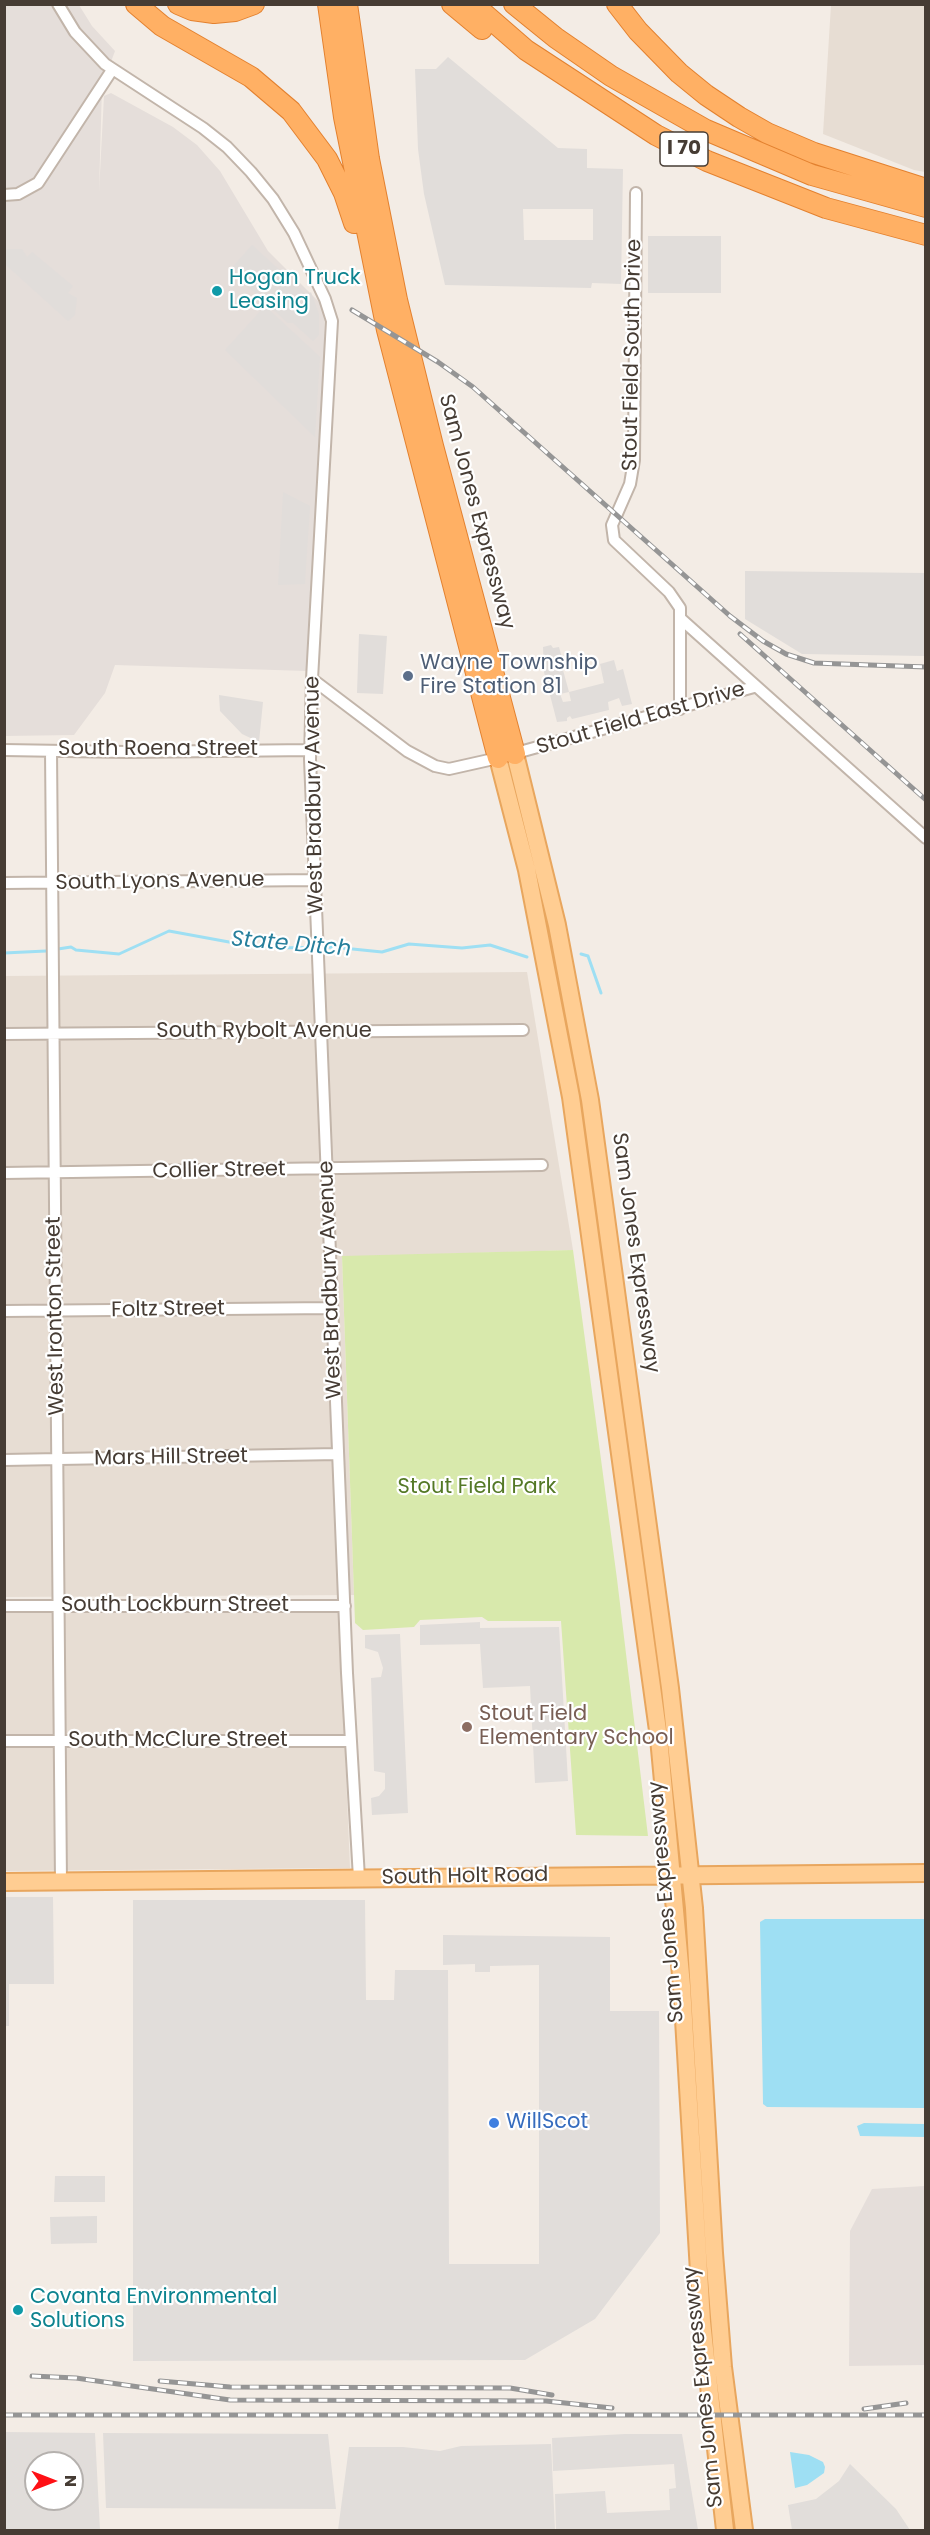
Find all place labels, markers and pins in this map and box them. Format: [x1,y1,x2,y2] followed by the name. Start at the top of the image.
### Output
[229,266,361,316] place label: Hogan Truck Leasing
[210,284,224,298] marker: Hogan Truck Leasing
[420,651,598,701] place label: Wayne Township Fire Station 81
[401,669,415,683] marker: Wayne Township Fire Station 81
[479,1702,674,1752] place label: Stout Field Elementary School
[460,1720,474,1734] marker: Stout Field Elementary School
[506,2110,588,2136] place label: WillScot
[487,2116,501,2130] marker: WillScot
[30,2285,277,2335] place label: Covanta Environmental Solutions
[11,2303,25,2317] marker: Covanta Environmental Solutions

